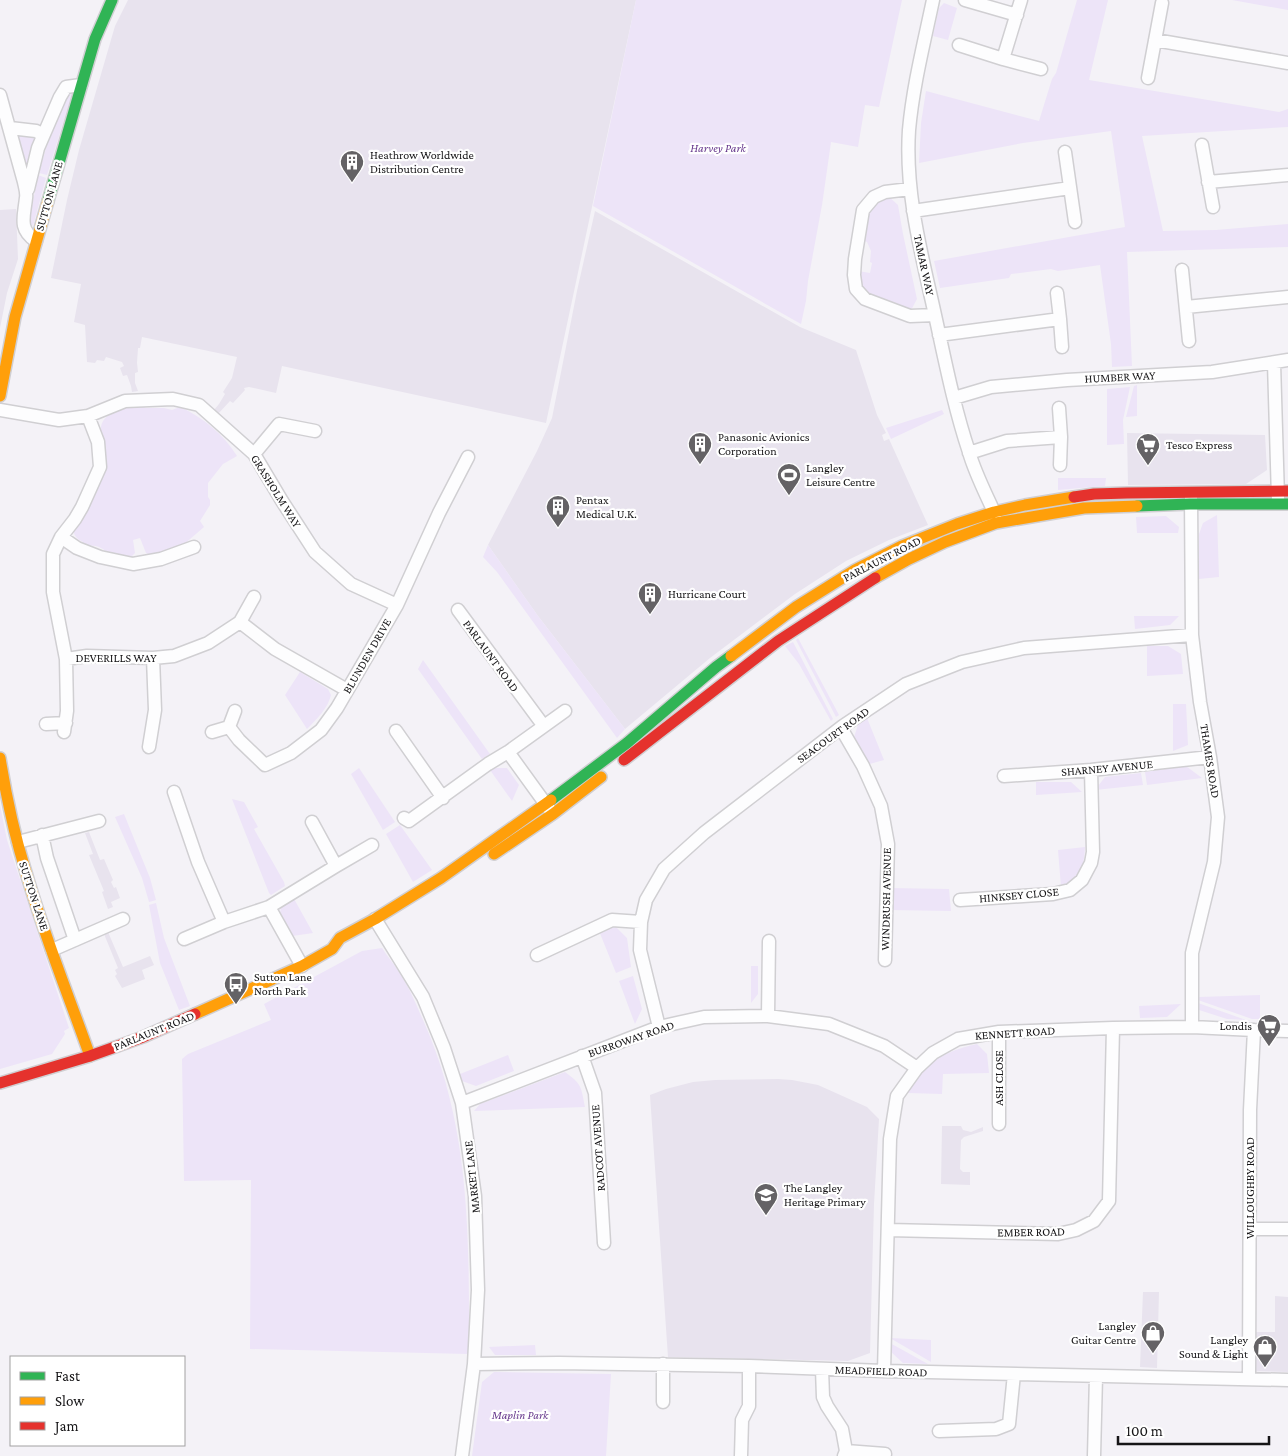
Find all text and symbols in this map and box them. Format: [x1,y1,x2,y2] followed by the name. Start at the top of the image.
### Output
[690,141,747,155] park label: Harvey Park
[370,148,474,176] place label: Heathrow Worldwide Distribution Centre
[339,149,365,183] building icon: Heathrow Worldwide Distribution Centre
[32,159,66,232] street label: SUTTON LANE
[911,233,937,297] street label: TAMAR WAY
[1084,368,1156,386] street label: HUMBER WAY
[718,430,810,458] place label: Panasonic Avionics Corporation
[687,431,713,465] building icon: Panasonic Avionics Corporation
[1135,432,1161,466] supermarket icon: Tesco Express
[1166,438,1232,452] place label: Tesco Express
[248,452,304,531] street label: GRASHOLM WAY
[806,461,875,489] place label: Langley Leisure Centre
[776,462,802,496] sports icon: Langley Leisure Centre
[576,493,637,521] place label: Pentax Medical U.K.
[545,494,571,528] building icon: Pentax Medical U.K.
[841,533,923,585] street label: PARLAUNT ROAD
[637,581,663,615] building icon: Hurricane Court
[668,587,747,601] place label: Hurricane Court
[340,616,394,696] street label: BLUNDEN DRIVE
[460,617,522,695] street label: PARLAUNT ROAD
[75,651,157,665] street label: DEVERILLS WAY
[794,704,872,766] street label: SEACOURT ROAD
[1197,723,1223,799] street label: THAMES ROAD
[1061,757,1154,779] street label: SHARNEY AVENUE
[878,847,894,950] street label: WINDRUSH AVENUE
[16,860,52,933] street label: SUTTON LANE
[979,885,1060,905] street label: HINKSEY CLOSE
[254,970,312,998] place label: Sutton Lane North Park
[223,971,249,1005] bus stop icon: Sutton Lane North Park
[112,1008,196,1054] street label: PARLAUNT ROAD
[1256,1013,1282,1047] supermarket icon: Londis
[586,1018,676,1060] street label: BURROWAY ROAD
[1219,1019,1252,1033] place label: Londis
[974,1023,1056,1043] street label: KENNETT ROAD
[992,1050,1006,1106] street label: ASH CLOSE
[588,1104,608,1192] street label: RADCOT AVENUE
[1243,1137,1257,1239] street label: WILLOUGHBY ROAD
[461,1140,483,1214] street label: MARKET LANE
[784,1181,866,1209] place label: The Langley Heritage Primary
[753,1182,779,1216] school or university icon: The Langley Heritage Primary
[997,1224,1065,1240] street label: EMBER ROAD
[1071,1319,1136,1347] place label: Langley Guitar Centre
[1140,1320,1166,1354] shop icon: Langley Guitar Centre
[1179,1333,1249,1361] place label: Langley Sound & Light
[1252,1334,1278,1368] shop icon: Langley Sound & Light
[10,1356,185,1446] legend
[834,1362,928,1380] street label: MEADFIELD ROAD
[55,1368,81,1384] text: Fast
[55,1393,85,1409] text: Slow
[491,1408,549,1422] park label: Maplin Park
[1118,1414,1269,1446] scale bar
[53,1418,78,1435] text: Jam
[1126,1423,1163,1439] text: 100 m

